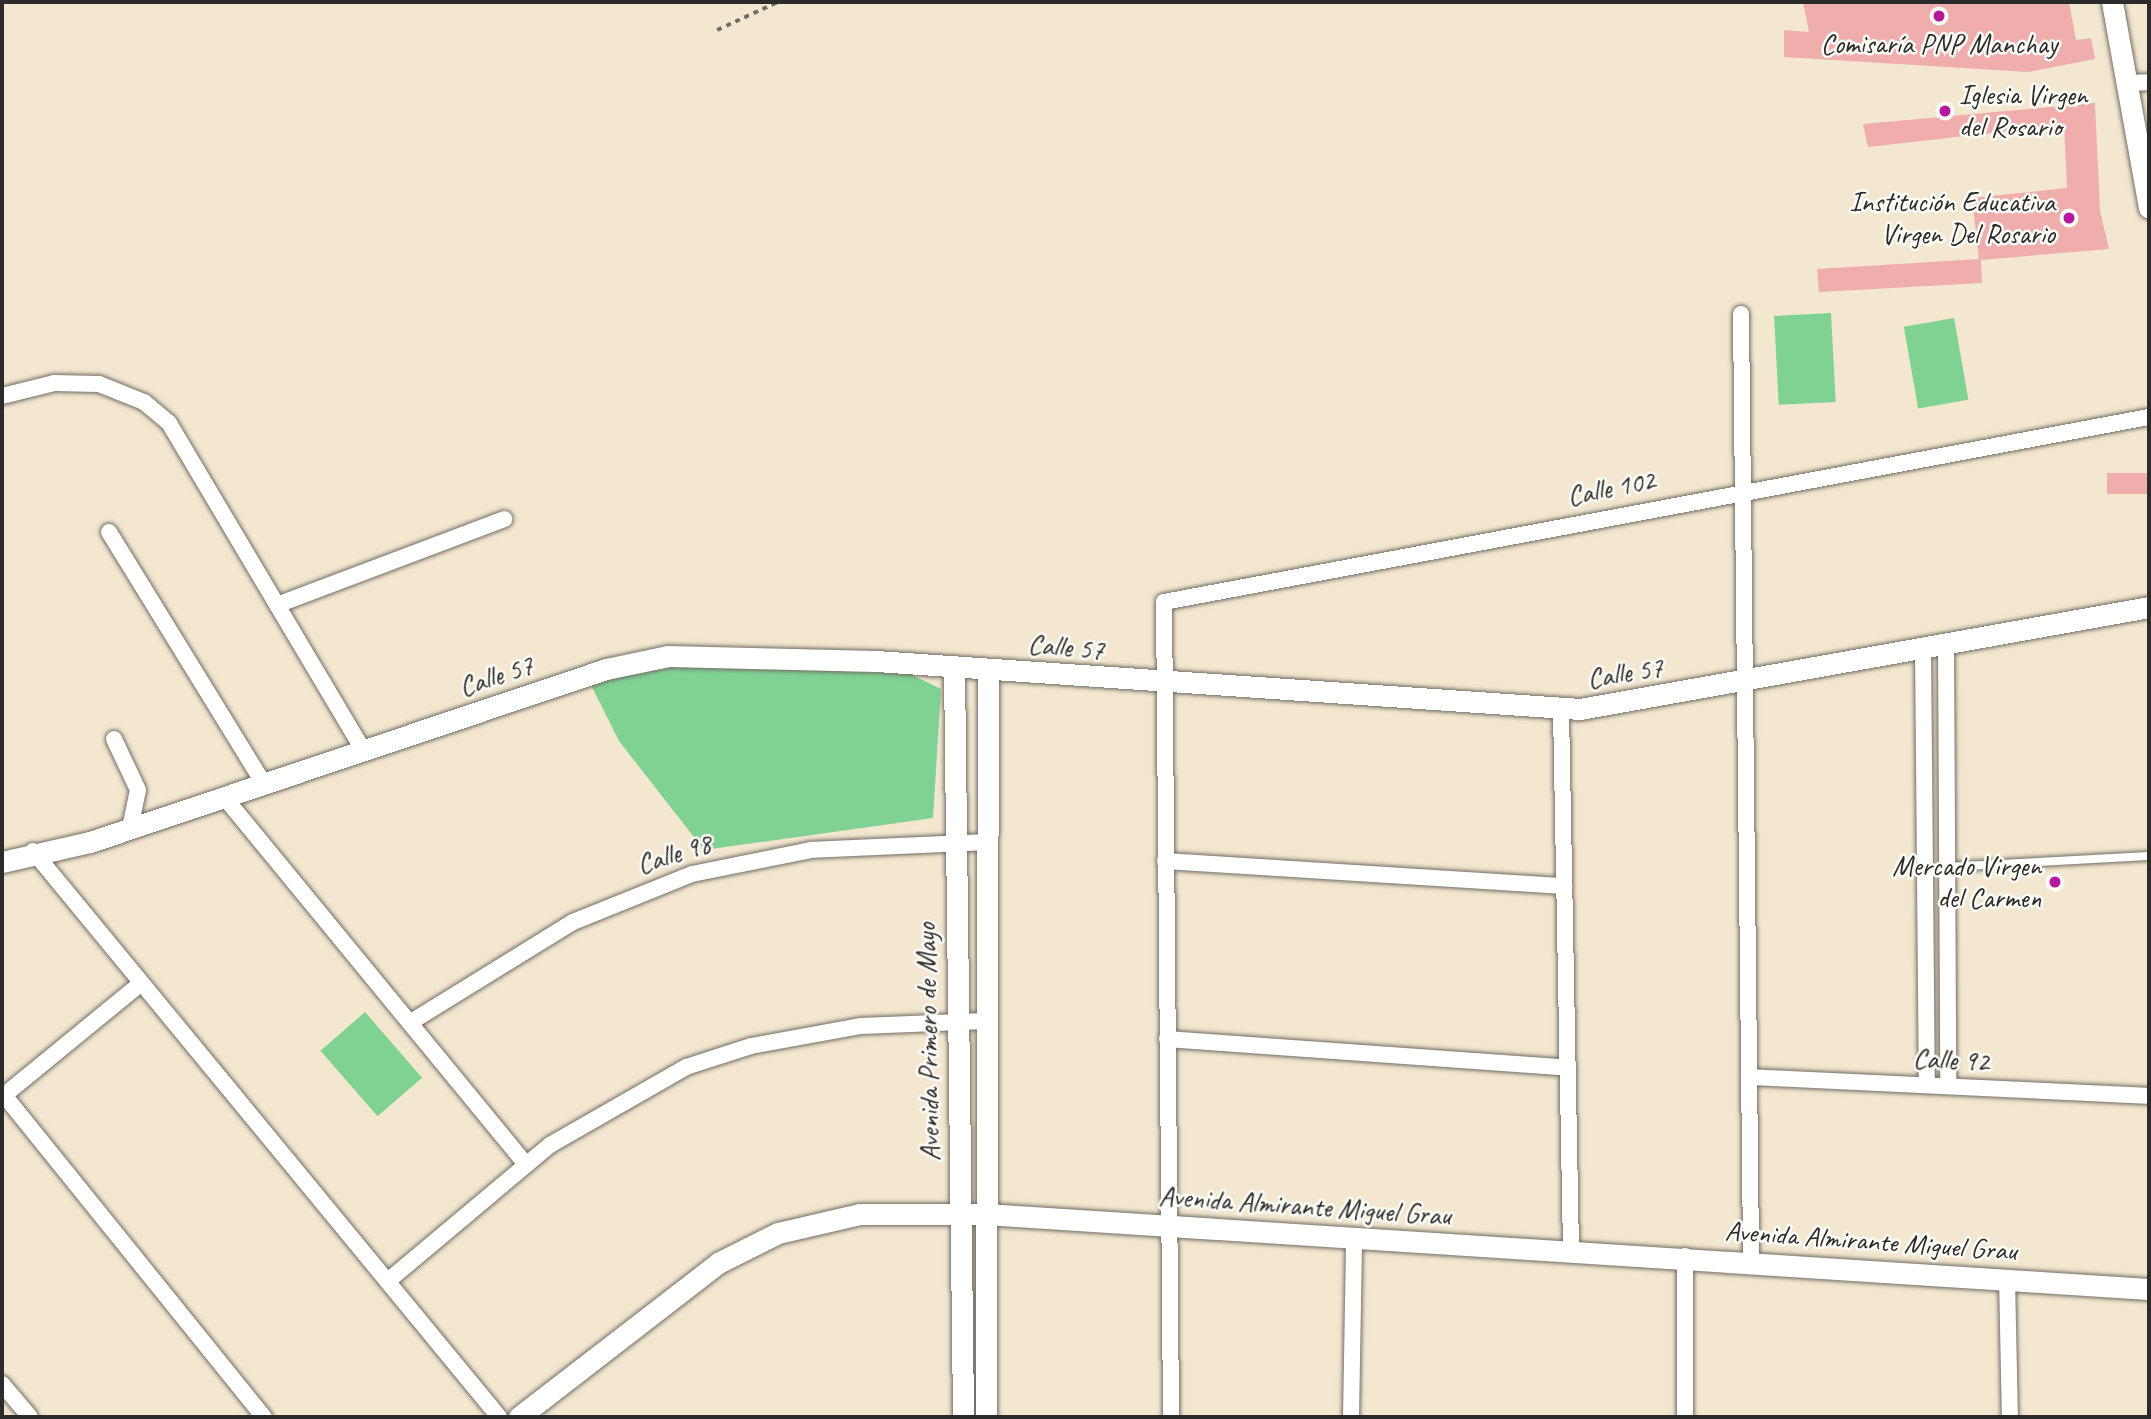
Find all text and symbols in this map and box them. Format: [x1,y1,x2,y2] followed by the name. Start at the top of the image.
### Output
[1931,8,1947,24] marker: Comisaría PNP Manchay
[1821,27,2057,61] place label: Comisaría PNP Manchay
[1959,78,2087,144] place label: Iglesia Virgen del Rosario
[1937,103,1953,119] marker: Iglesia Virgen del Rosario
[1851,185,2055,251] place label: Institución Educativa Virgen Del Rosario
[2061,210,2077,226] marker: Institución Educativa Virgen Del Rosario
[1564,463,1658,513] street label: Calle 102
[1027,627,1105,667] street label: Calle 57
[455,648,537,704] street label: Calle 57
[1585,650,1665,696] street label: Calle 57
[633,827,715,881] street label: Calle 98
[1892,849,2041,915] place label: Mercado Virgen del Carmen
[2047,874,2063,890] marker: Mercado Virgen del Carmen
[909,922,947,1162] street label: Avenida Primero de Mayo
[1912,1041,1990,1079] street label: Calle 92
[1158,1179,1452,1233] street label: Avenida Almirante Miguel Grau
[1724,1214,2018,1268] street label: Avenida Almirante Miguel Grau

